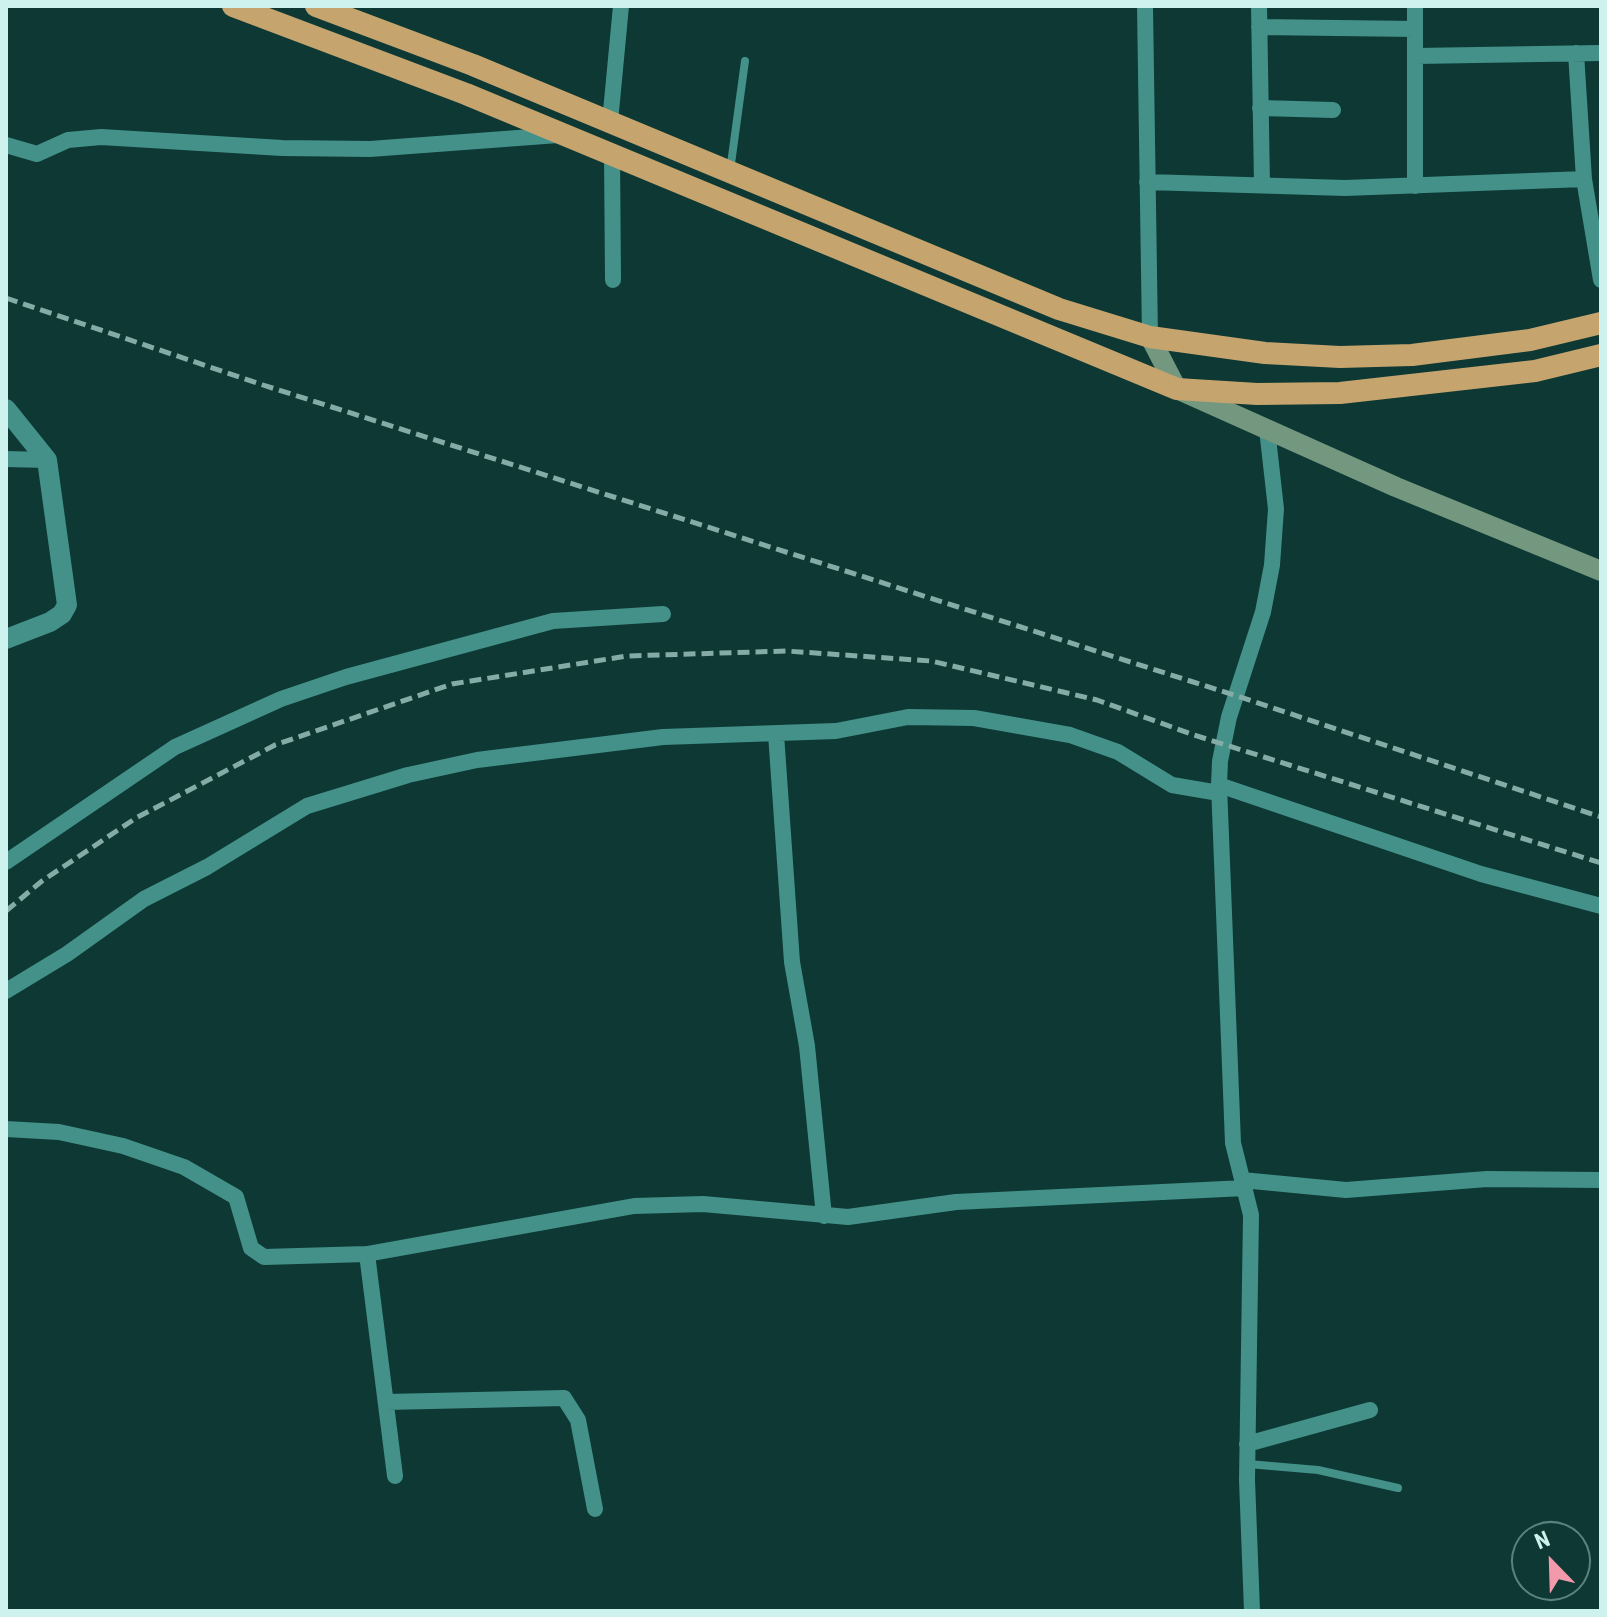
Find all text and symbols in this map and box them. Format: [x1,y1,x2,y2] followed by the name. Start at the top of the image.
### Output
[1511,1521,1591,1601] north arrow
[1531,1526,1553,1554] text: N

